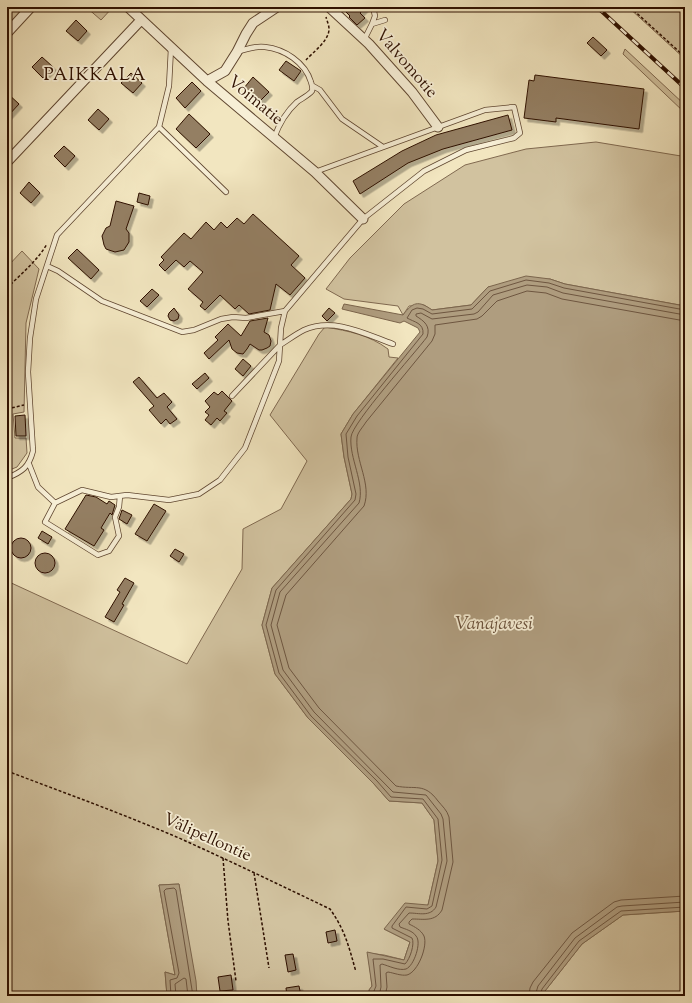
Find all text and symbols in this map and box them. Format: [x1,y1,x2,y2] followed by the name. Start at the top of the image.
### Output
[369,24,443,104] street label: Valvomotie
[43,63,147,89] district label: PAIKKALA
[222,70,288,132] street label: Voimatie
[455,612,533,638] water label: Vanajavesi
[159,808,255,868] street label: Välipellontie

